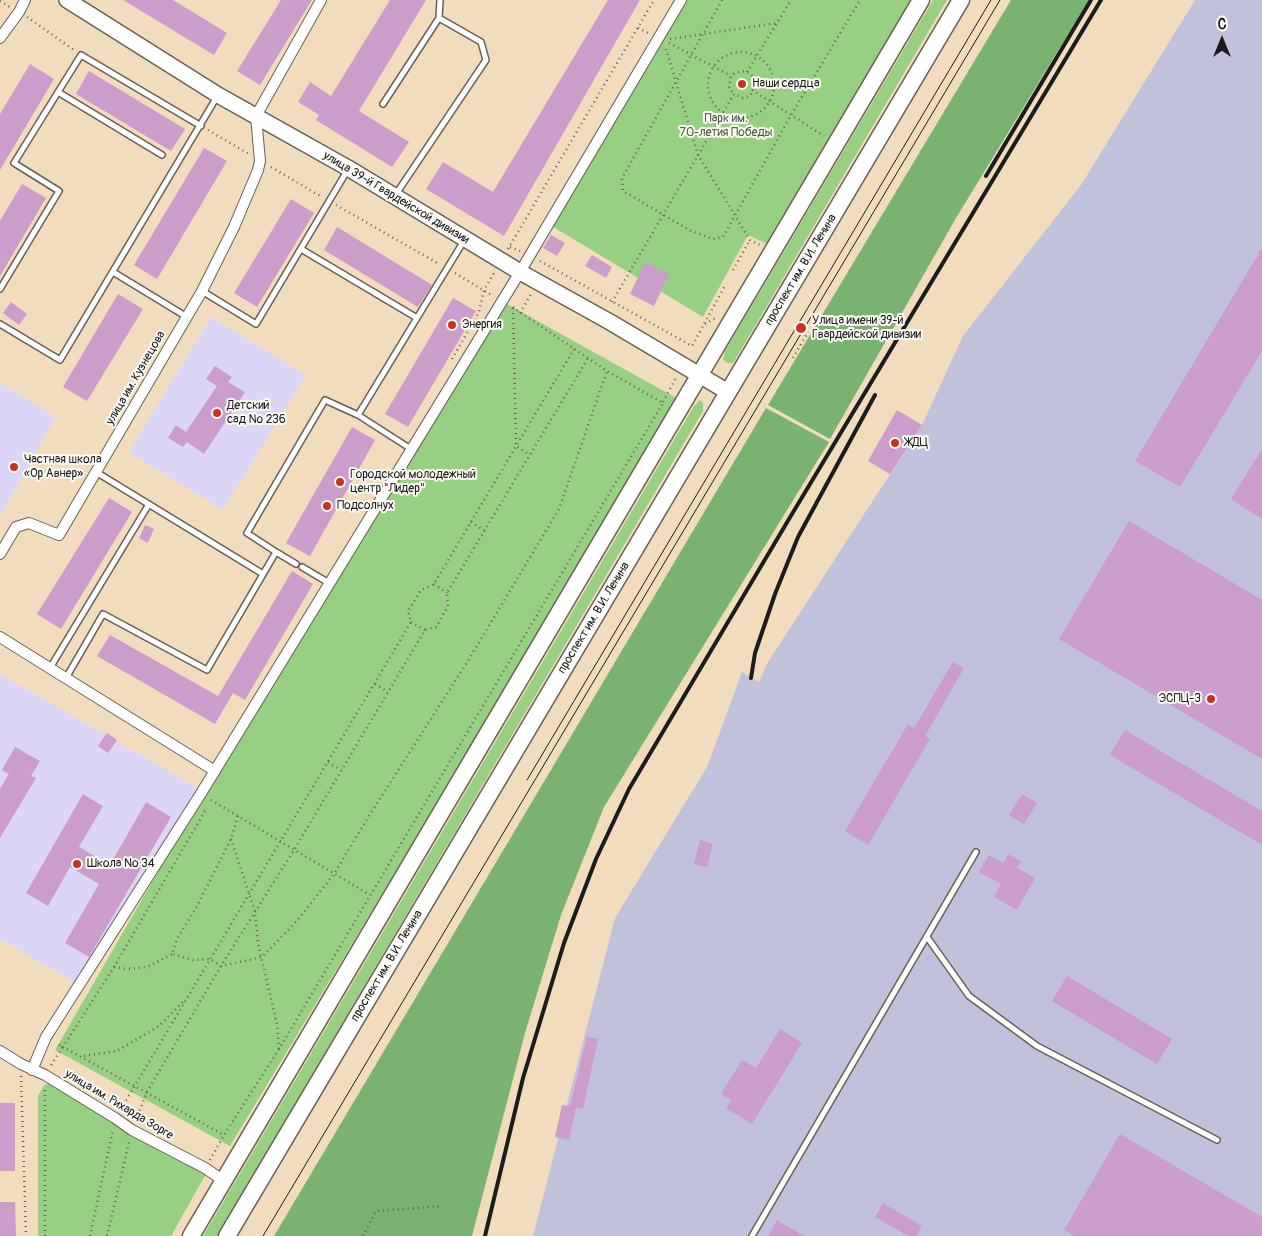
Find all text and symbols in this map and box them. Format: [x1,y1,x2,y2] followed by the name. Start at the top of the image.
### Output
[1197,15,1247,65] north arrow
[1218,16,1226,33] text: С
[752,77,820,91] place label: Наши сердца
[736,78,748,90] marker: Наши сердца
[680,112,772,140] park label: Парк им. 70-летия Победы
[320,149,472,247] street label: улица 39-й Гвардейской дивизии
[762,212,840,328] street label: проспект им. В.И. Ленина
[812,314,921,342] place label: Улица имени 39-й Гвардейской дивизии
[462,318,502,332] place label: Энергия
[446,319,458,331] marker: Энергия
[794,321,808,335] marker: Улица имени 39-й Гвардейской дивизии
[103,328,169,428] street label: улица им. Кузнецова
[227,399,286,427] place label: Детский сад № 236
[211,407,223,419] marker: Детский сад № 236
[905,436,928,450] place label: ЖДЦ
[889,437,901,449] marker: ЖДЦ
[24,453,101,481] place label: Частная школа «Ор Авнер»
[8,461,20,473] marker: Частная школа «Ор Авнер»
[350,468,476,496] place label: Городской молодежный центр "Лидер"
[334,476,346,488] marker: Городской молодежный центр "Лидер"
[337,499,394,513] place label: Подсолнух
[321,500,333,512] marker: Подсолнух
[555,560,633,676] street label: проспект им. В.И. Ленина
[1159,692,1201,706] place label: ЭСПЦ-3
[1205,693,1217,705] marker: ЭСПЦ-3
[87,857,155,871] place label: Школа № 34
[71,858,83,870] marker: Школа № 34
[348,908,426,1024] street label: проспект им. В.И. Ленина
[62,1067,176,1143] street label: улица им. Рихарда Зорге

